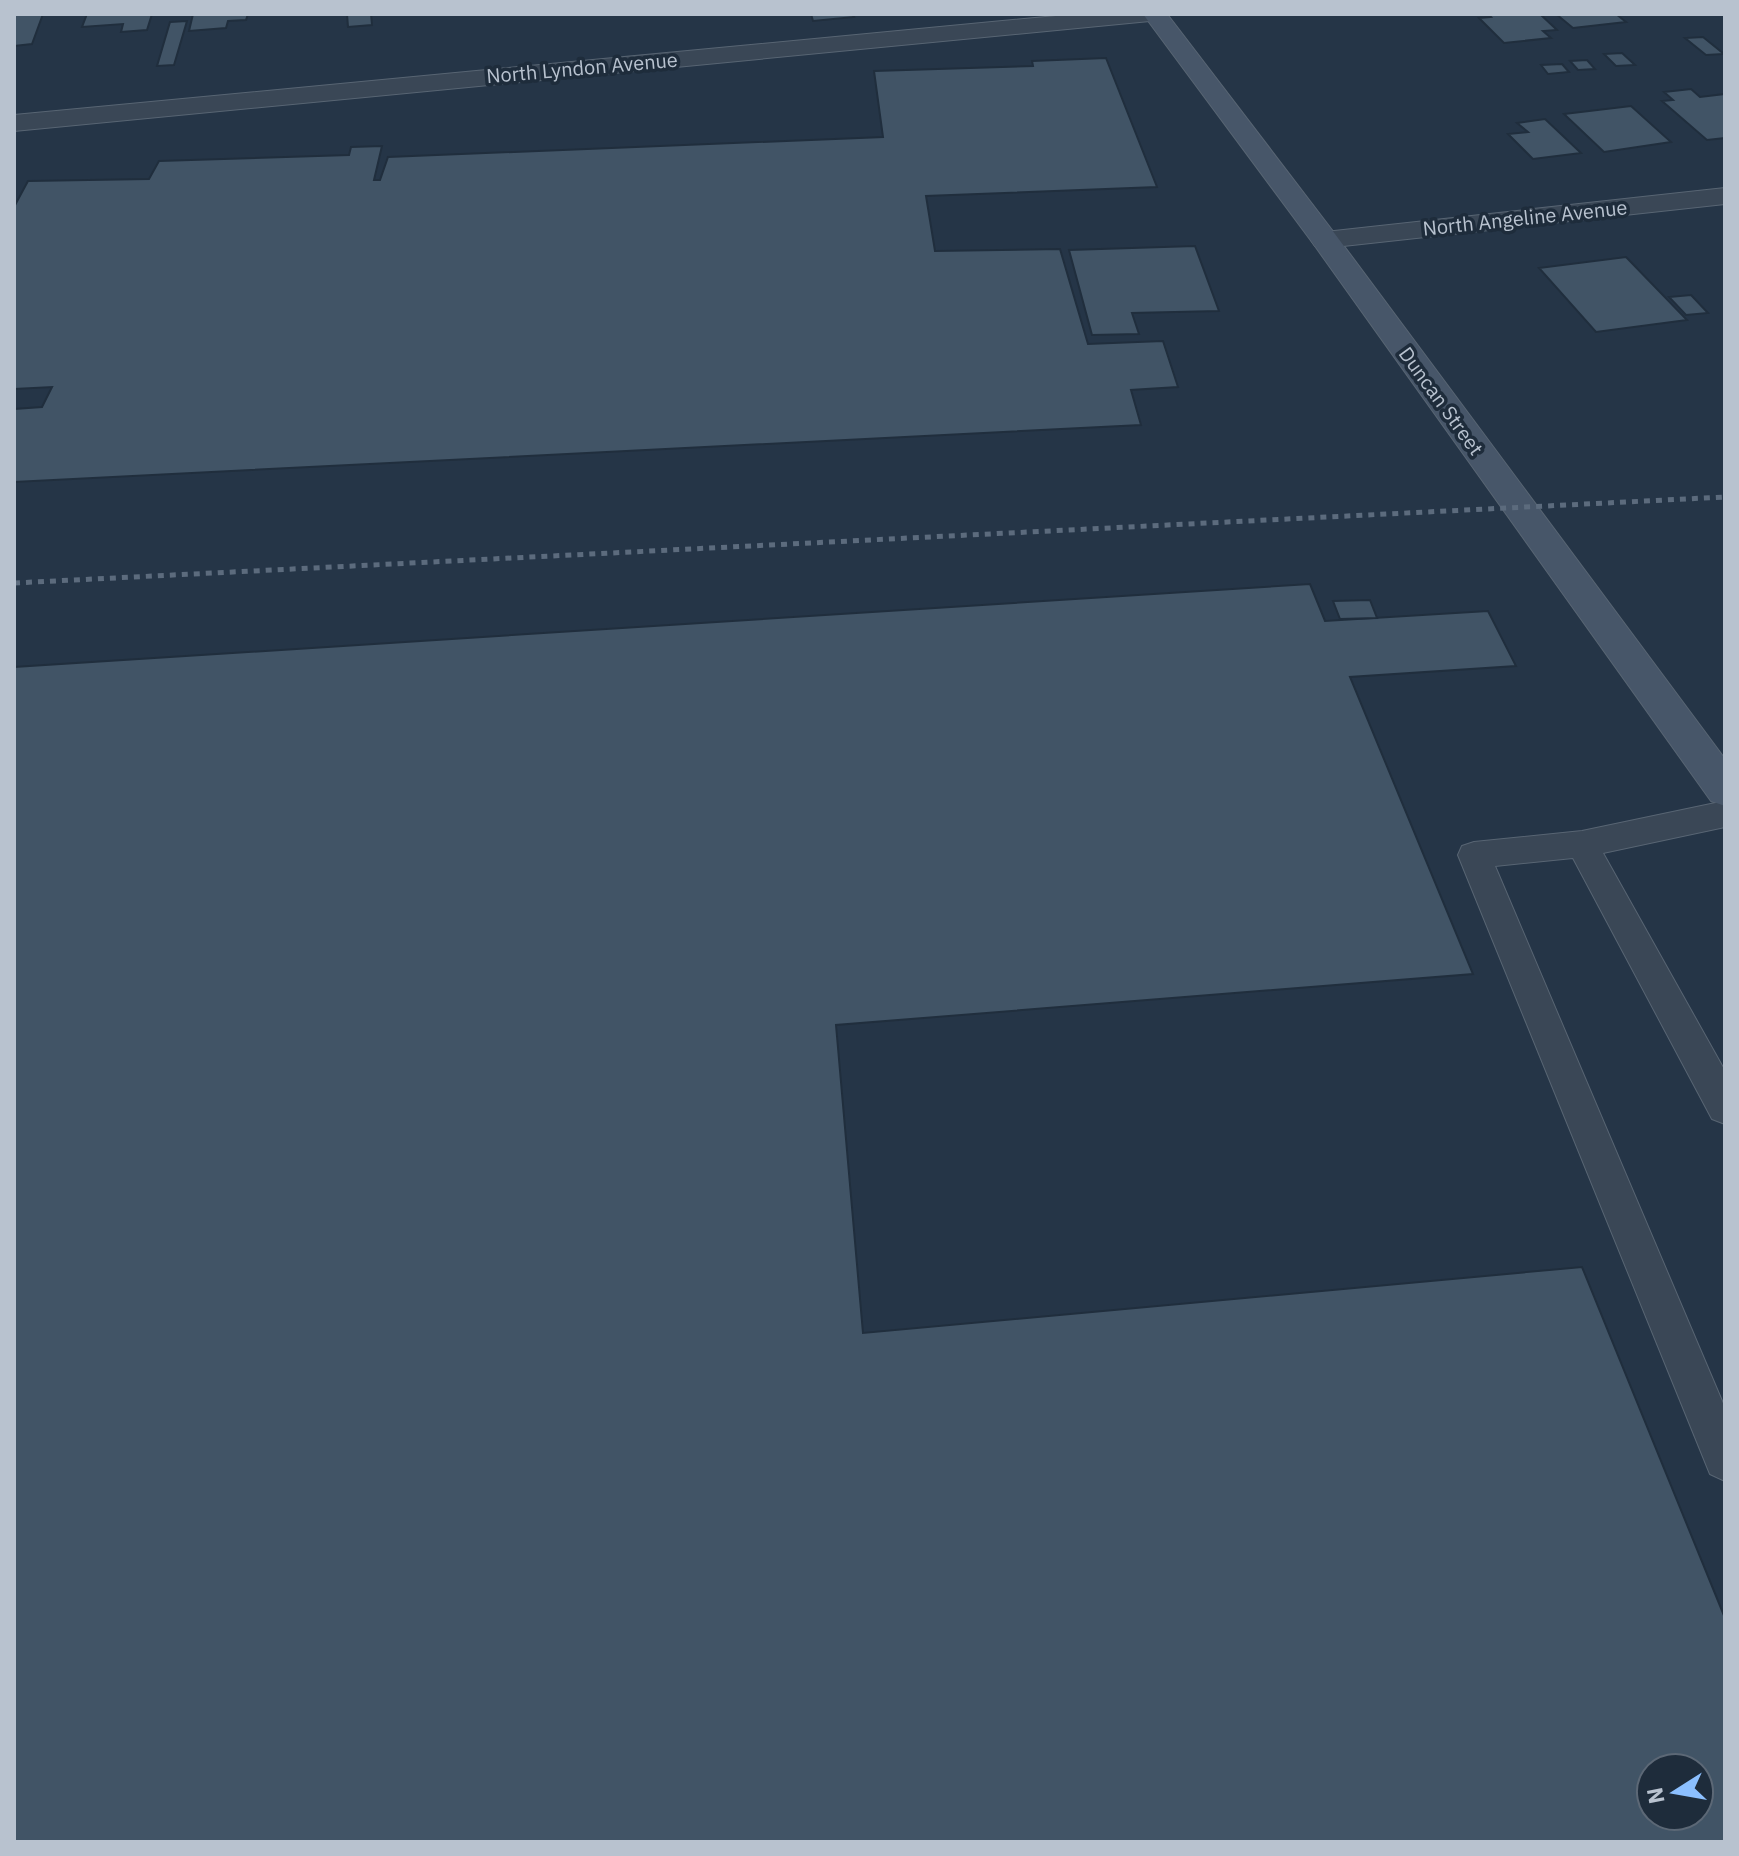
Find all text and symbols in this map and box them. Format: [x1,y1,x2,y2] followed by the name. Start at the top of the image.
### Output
[485,46,679,89] street label: North Lyndon Avenue
[1421,193,1629,242] street label: North Angeline Avenue
[1393,341,1490,460] street label: Duncan Street
[1635,1752,1715,1832] north arrow
[1639,1785,1671,1807] text: N

